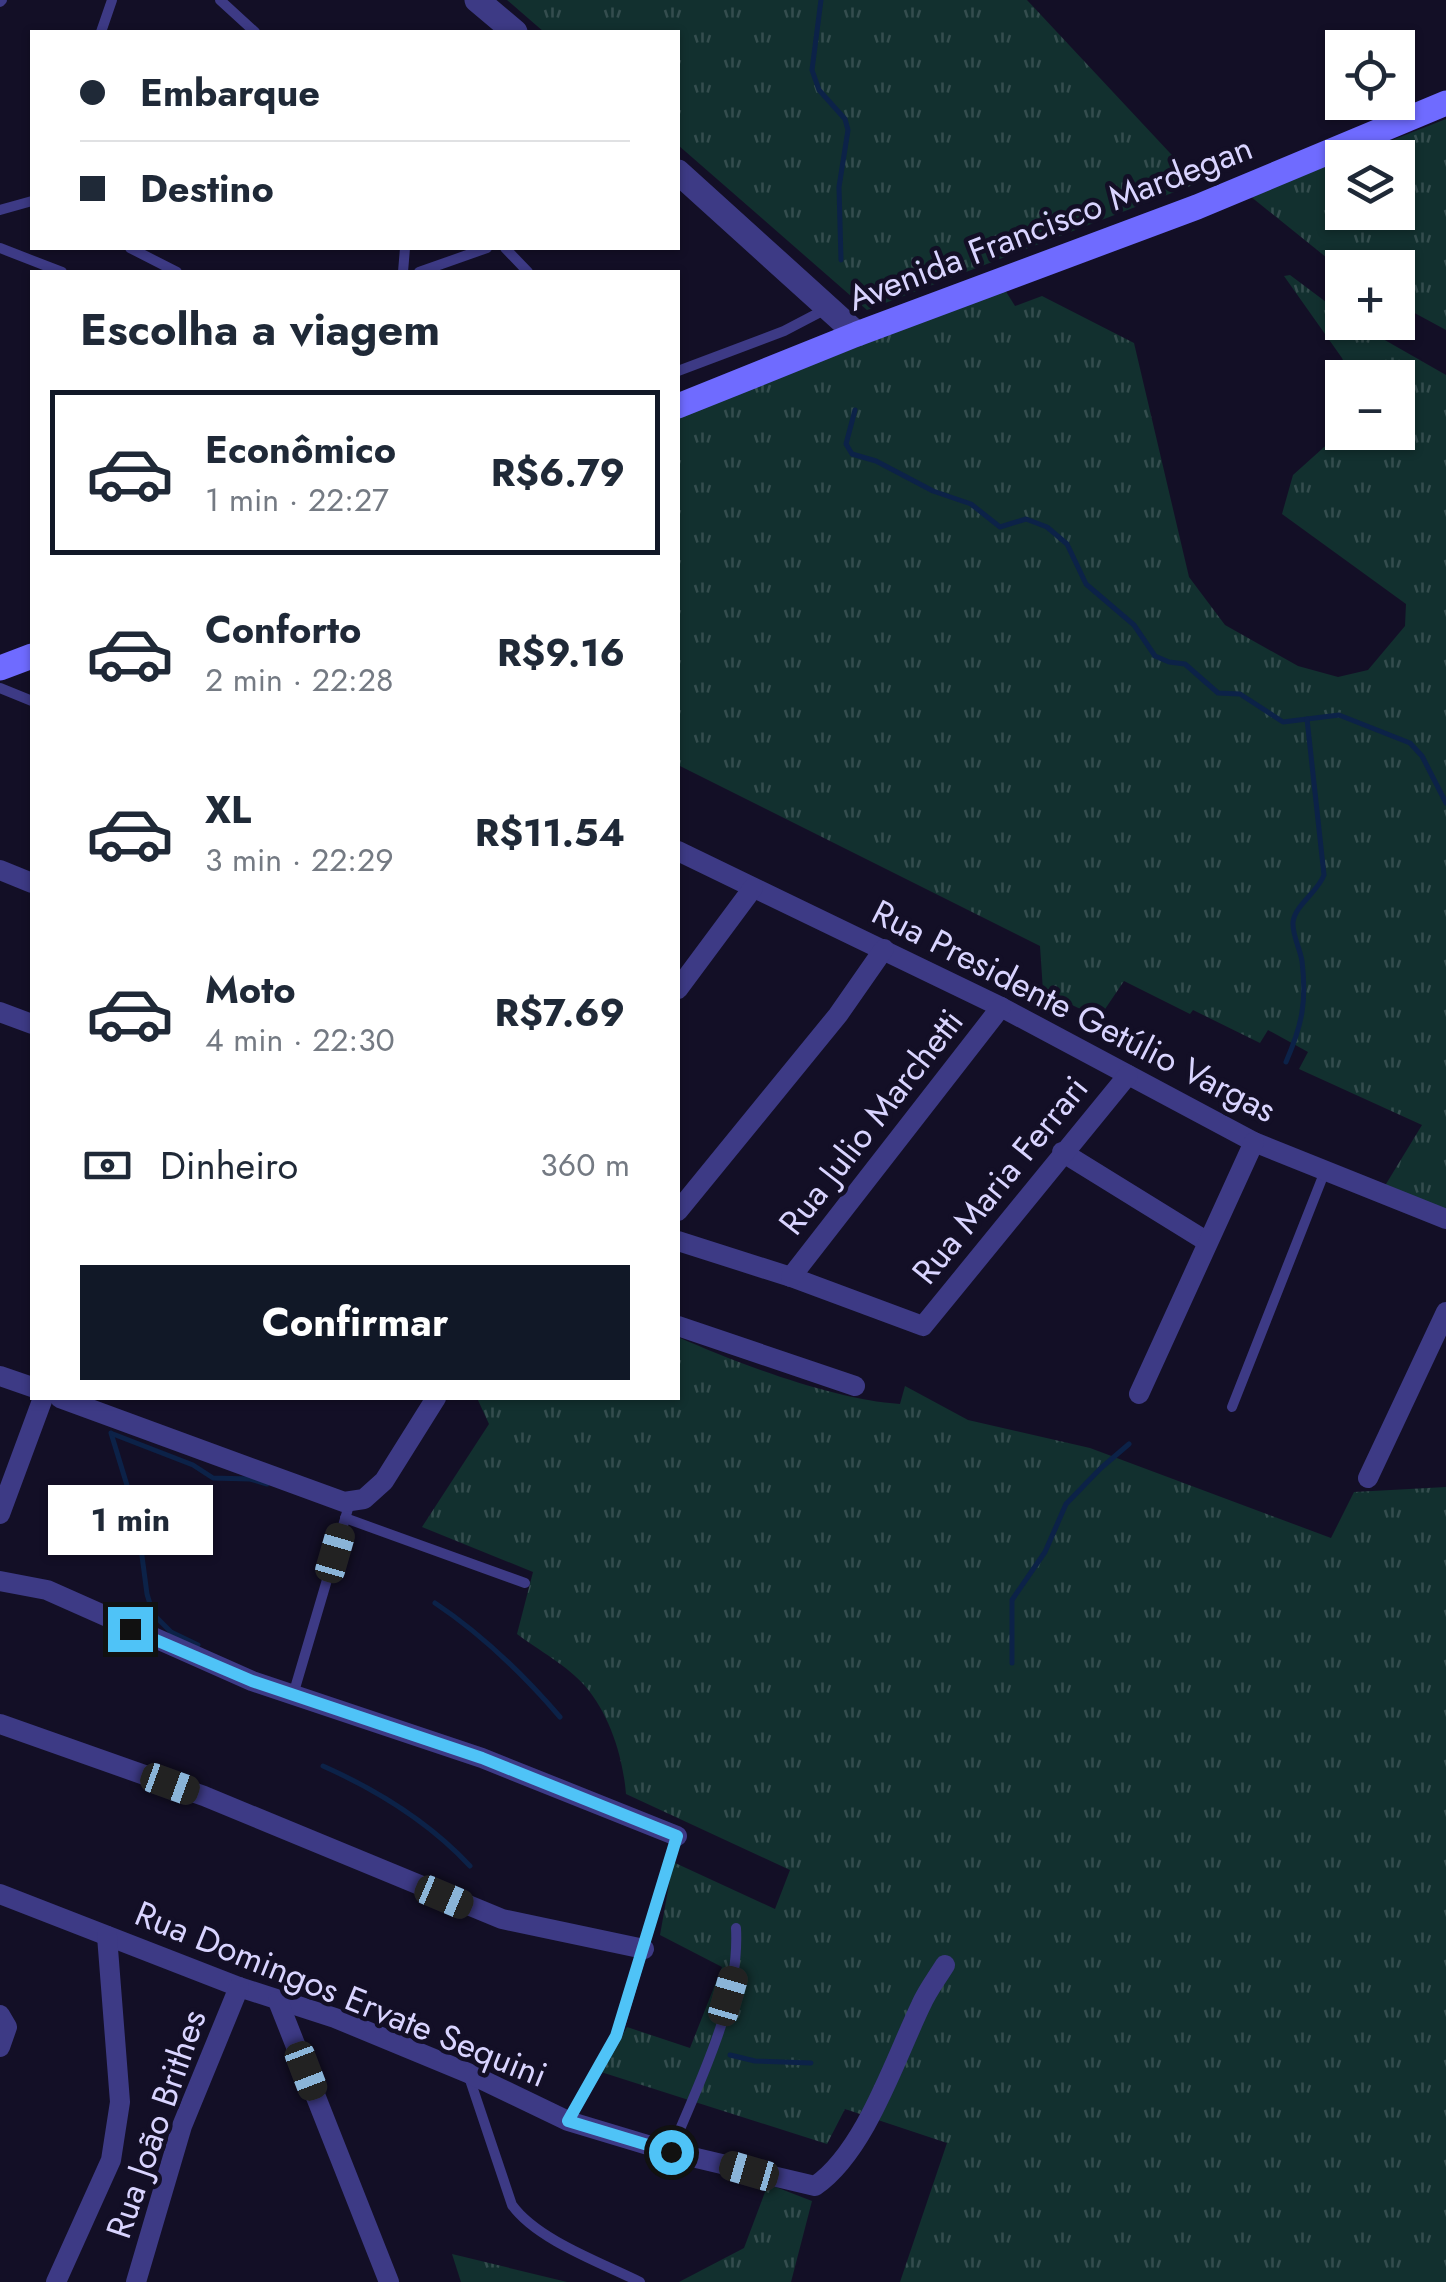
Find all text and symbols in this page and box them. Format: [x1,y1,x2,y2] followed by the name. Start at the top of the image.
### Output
[1325,30,1415,450] map controls
[1325,30,1415,120] button: locate
[140,65,320,120] text: Embarque
[840,123,1260,323] street label: Avenida Francisco Mardegan
[1325,140,1415,230] button: layers
[140,161,274,216] text: Destino
[1325,250,1415,340] button: +
[80,297,440,362] text: Escolha a viagem
[1325,360,1415,450] button: −
[205,422,396,477] text: Econômico
[85,428,175,518] icon: car
[491,445,625,500] text: R$6.79
[205,477,389,523] text: 1 min · 22:27
[205,602,362,657] text: Conforto
[85,608,175,698] icon: car
[497,625,625,680] text: R$9.16
[205,657,393,703] text: 2 min · 22:28
[205,782,251,837] text: XL
[85,788,175,878] icon: car
[475,805,625,860] text: R$11.54
[205,837,394,883] text: 3 min · 22:29
[863,887,1285,1135] street label: Rua Presidente Getúlio Vargas
[205,962,296,1017] text: Moto
[85,968,175,1058] icon: car
[495,985,625,1040] text: R$7.69
[767,998,975,1246] street label: Rua Julio Marchetti
[205,1017,395,1063] text: 4 min · 22:30
[900,1065,1100,1295] street label: Rua Maria Ferrari
[80,1138,135,1193] icon: cash
[160,1138,298,1193] text: Dinheiro
[540,1142,630,1188] text: 360 m
[80,1265,630,1380] button: Confirmar
[48,1484,212,1554] callout: 1 min
[91,1497,170,1543] text: 1 min
[312,1520,358,1586] car
[108,1607,153,1652] route end
[137,1760,203,1808] car
[411,1871,477,1923] car
[128,1888,554,2100] street label: Rua Domingos Ervate Sequini
[705,1963,751,2029] car
[93,2003,219,2245] street label: Rua João Brithes
[281,2038,331,2104] car
[649,2130,694,2175] route start
[716,2148,782,2194] car

